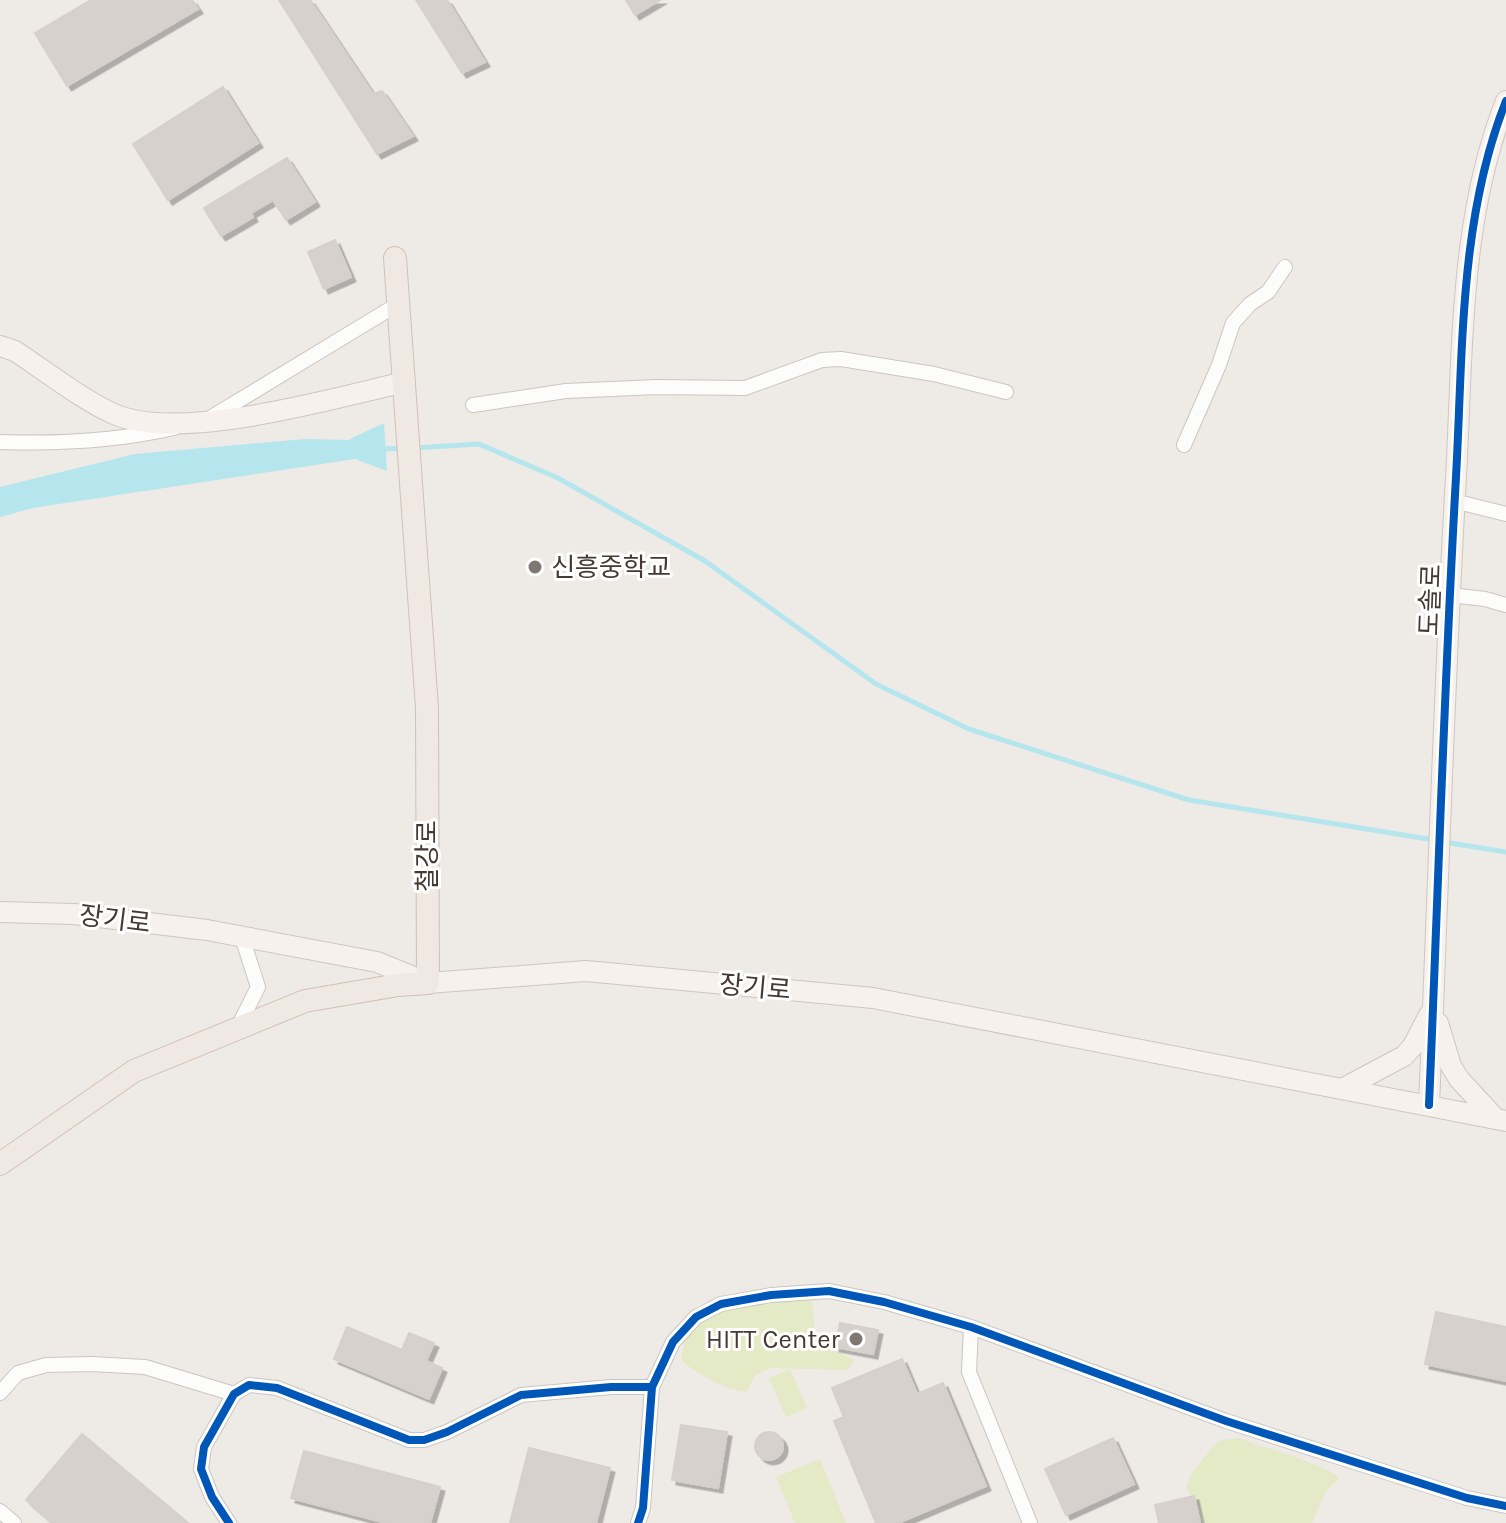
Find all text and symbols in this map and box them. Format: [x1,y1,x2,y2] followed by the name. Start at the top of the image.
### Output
[551,552,671,583] place label: 신흥중학교
[526,558,544,576] marker: 신흥중학교
[1414,564,1447,636] street label: 도솔로
[412,820,443,892] street label: 철강로
[77,900,152,939] street label: 장기로
[718,969,792,1006] street label: 장기로
[706,1324,841,1355] place label: HITT Center
[847,1330,865,1348] marker: HITT Center

